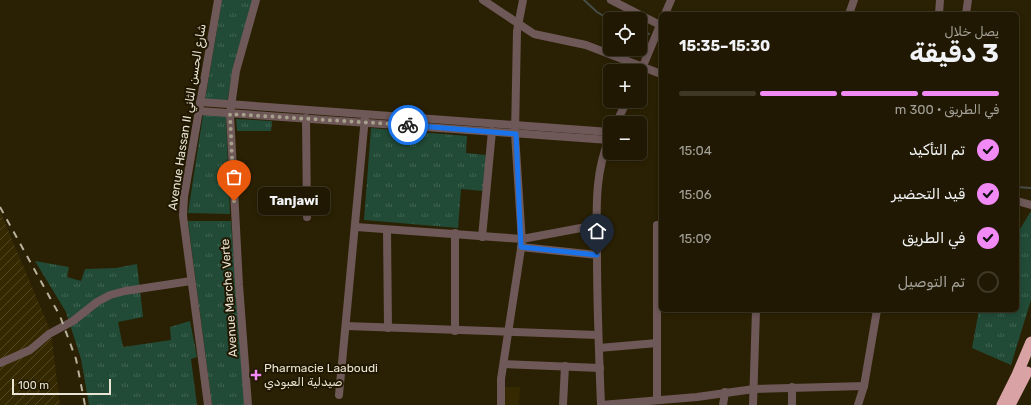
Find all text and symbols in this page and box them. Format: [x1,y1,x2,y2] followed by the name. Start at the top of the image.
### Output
[603,12,647,160] map controls
[603,12,647,56] button: locate
[165,23,211,212] street label: Avenue Hassan II شارع الحسن الثاني
[945,24,999,39] text: يصل خلال
[679,37,770,55] text: 15:30–15:35
[910,38,999,69] text: 3 دقيقة
[603,64,647,108] button: +
[895,102,999,117] text: في الطريق · 300 m
[388,105,428,145] courier
[397,114,419,136] icon: bike
[603,116,647,160] button: −
[977,139,999,161] icon: check
[909,141,965,159] text: تم التأكيد
[679,143,712,158] text: 15:04
[217,160,251,201] pin
[223,166,245,188] icon: bag
[977,183,999,205] icon: check
[892,185,965,203] text: قيد التحضير
[258,187,330,215] callout: Tanjawi
[679,187,712,202] text: 15:06
[269,193,319,208] text: Tanjawi
[580,214,614,255] pin
[586,220,608,242] icon: home
[977,227,999,249] icon: check
[902,229,965,247] text: في الطريق
[679,231,712,246] text: 15:09
[218,238,240,358] street label: Avenue Marche Verte
[898,273,965,291] text: تم التوصيل
[264,361,378,390] place label: Pharmacie Laaboudi صيدلية العبودي
[251,370,261,380] marker: Pharmacie Laaboudi صيدلية العبودي
[12,377,111,396] scale bar
[18,379,49,392] text: 100 m

